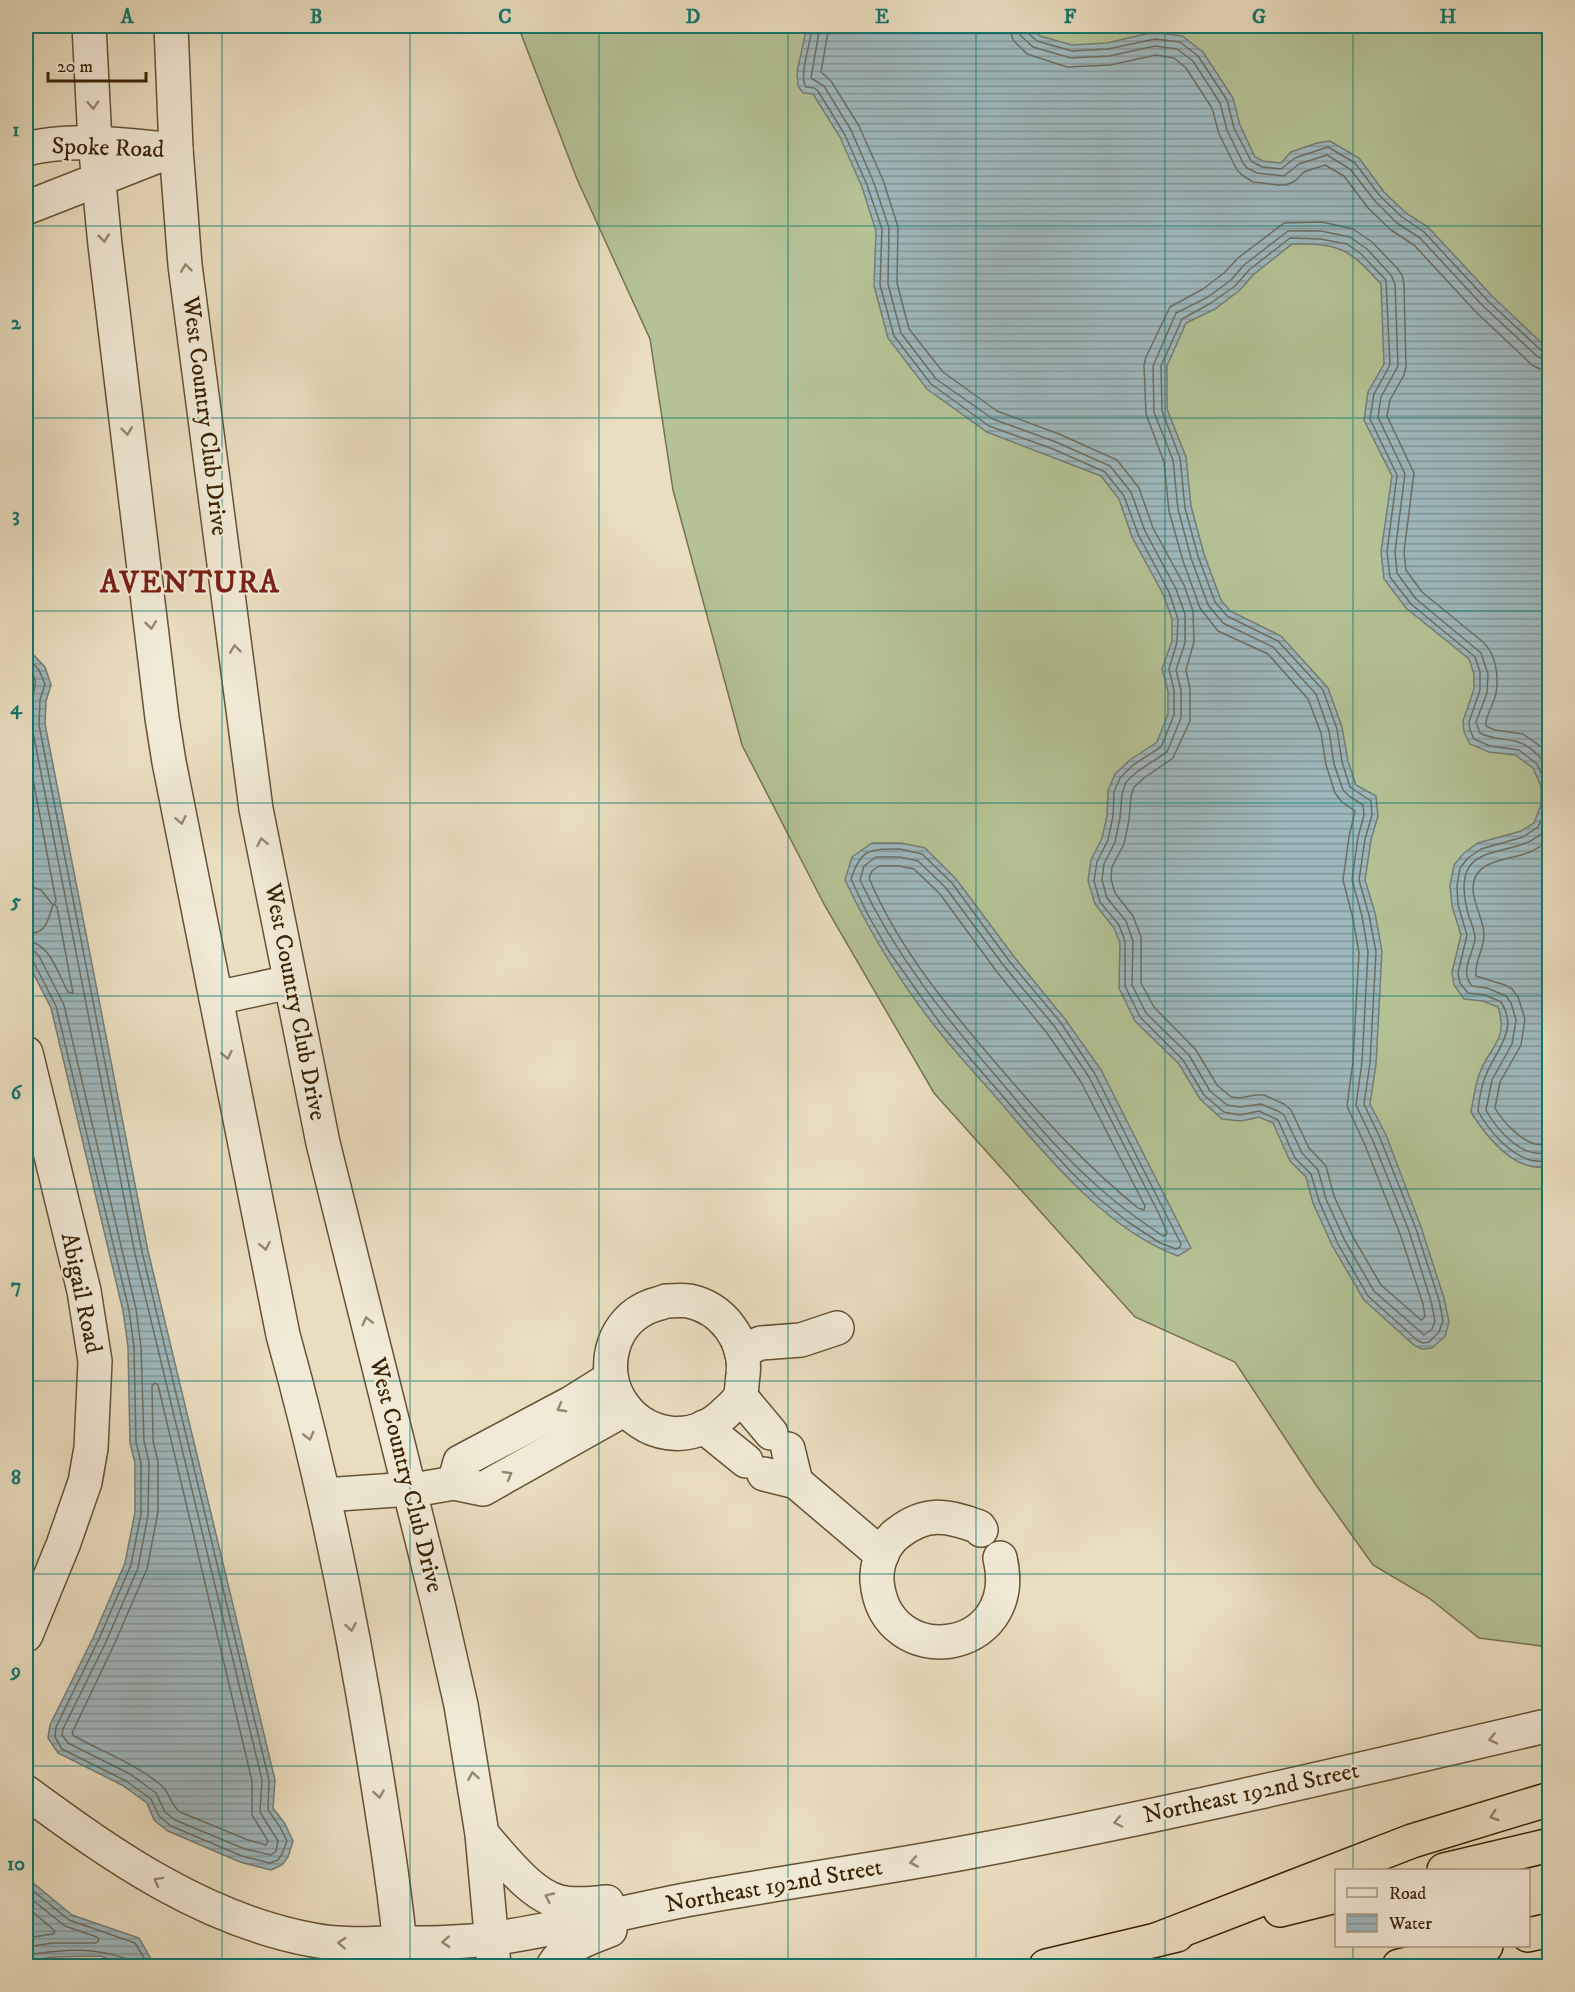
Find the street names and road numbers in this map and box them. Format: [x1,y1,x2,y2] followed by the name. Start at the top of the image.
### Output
[51,131,165,165] street label: Spoke Road
[175,294,235,537] street label: West Country Club Drive
[257,880,333,1123] street label: West Country Club Drive
[54,1230,108,1356] street label: Abigail Road
[362,1354,450,1596] street label: West Country Club Drive
[1140,1755,1362,1831] street label: Northeast 192nd Street
[663,1852,885,1920] street label: Northeast 192nd Street

